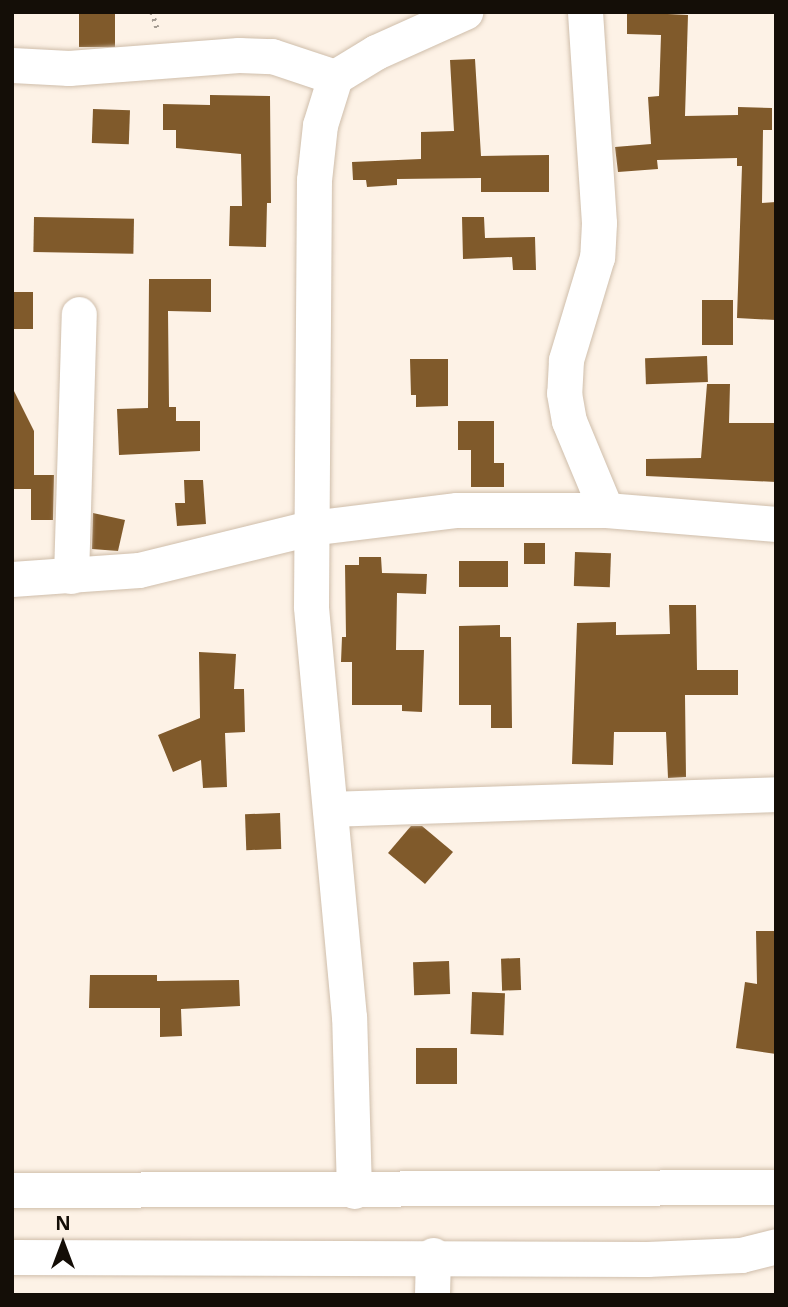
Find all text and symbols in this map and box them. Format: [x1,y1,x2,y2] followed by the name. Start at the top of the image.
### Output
[28,1209,98,1279] north arrow
[55,1210,71,1236] text: N

